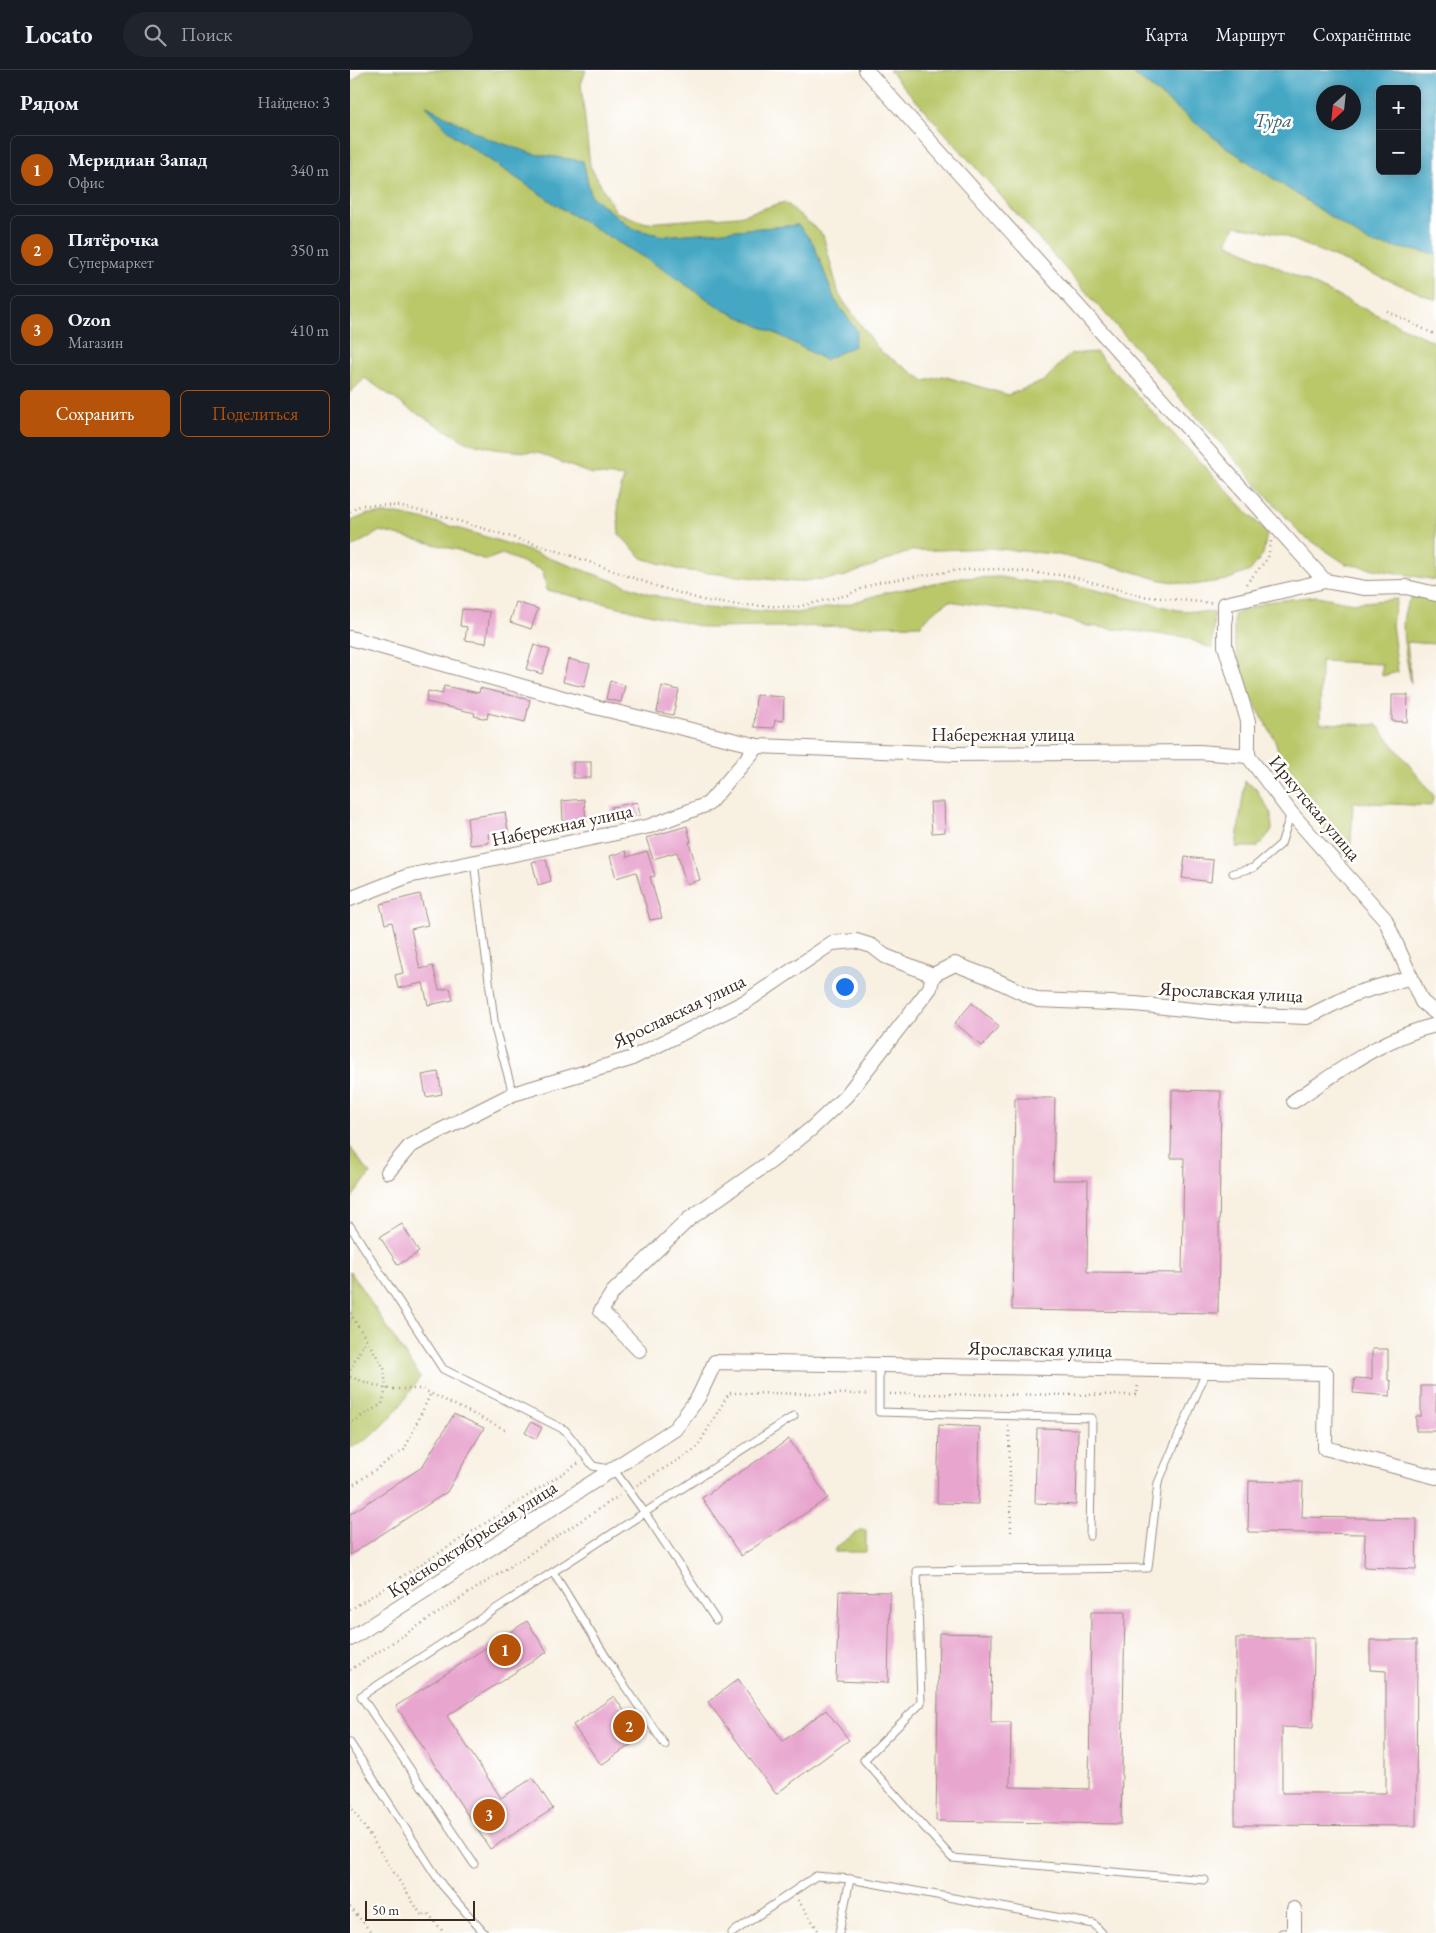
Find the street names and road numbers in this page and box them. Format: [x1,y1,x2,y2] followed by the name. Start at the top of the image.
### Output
[931,722,1075,747] street label: Набережная улица
[1263,750,1367,866] street label: Иркутская улица
[489,798,635,852] street label: Набережная улица
[608,968,750,1054] street label: Ярославская улица
[1157,976,1304,1008] street label: Ярославская улица
[967,1335,1113,1363] street label: Ярославская улица
[382,1474,562,1603] street label: Краснооктябрьская улица

